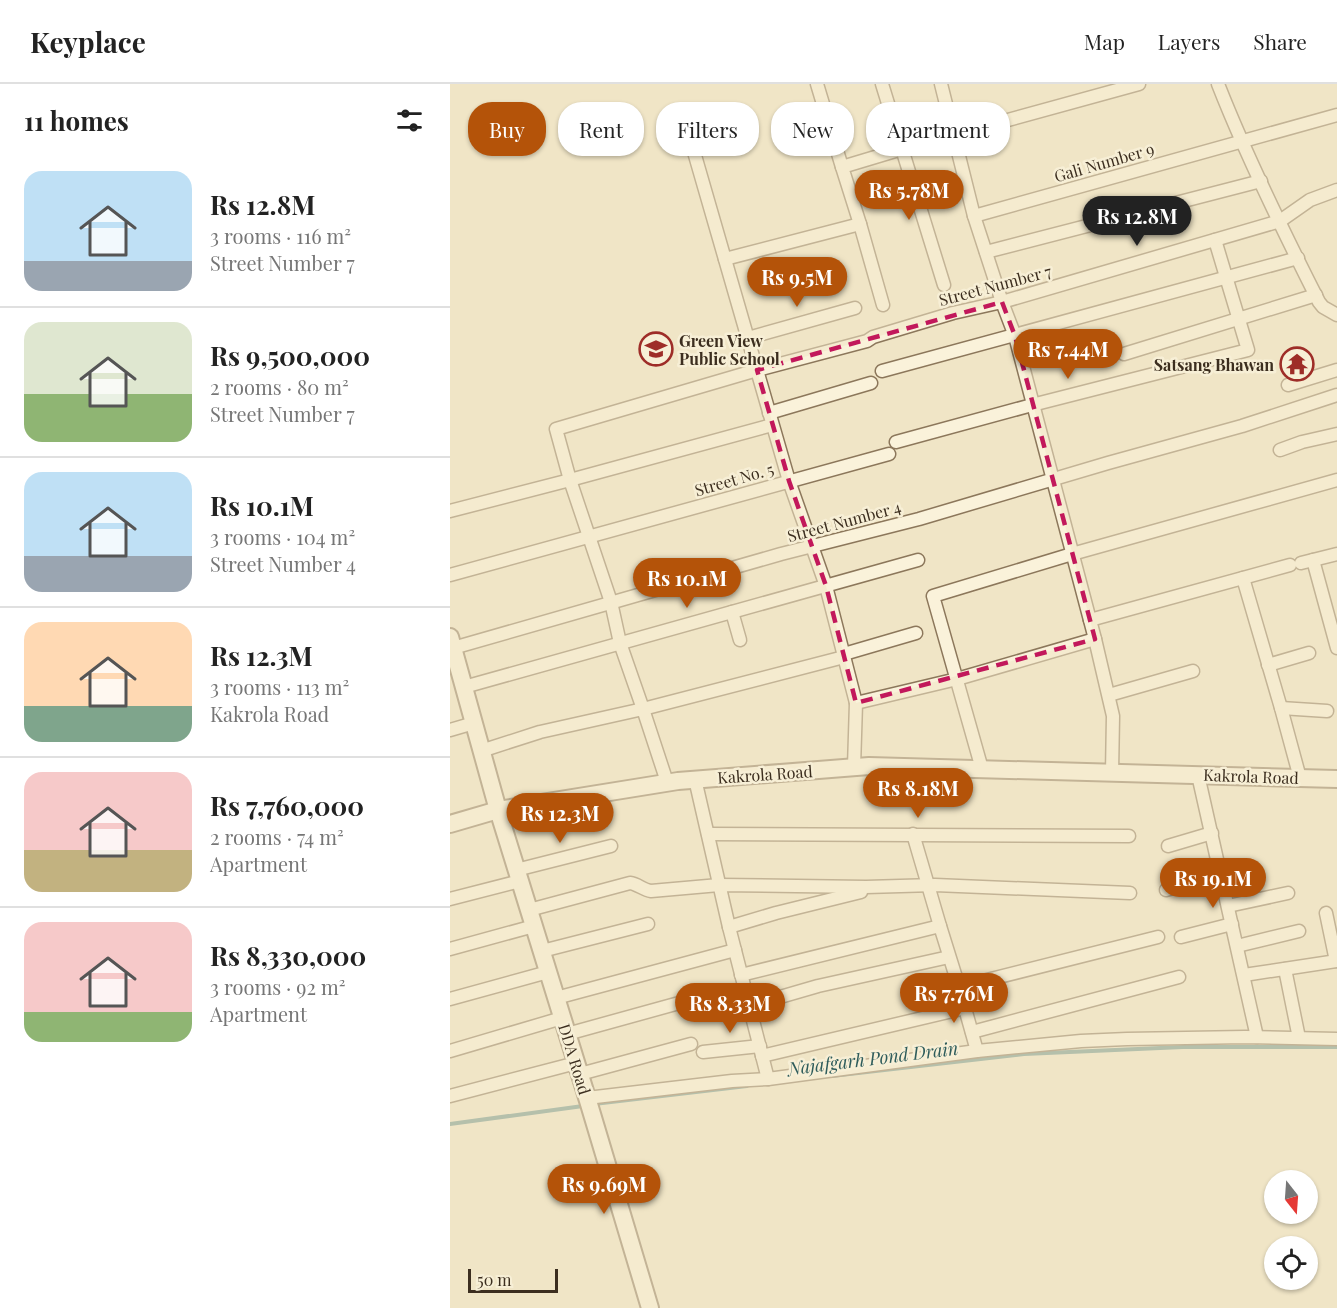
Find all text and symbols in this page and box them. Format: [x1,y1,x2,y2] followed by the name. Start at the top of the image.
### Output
[30,23,146,60] text: Keyplace
[1084,27,1125,55] text: Map
[1158,27,1220,55] text: Layers
[1253,27,1307,55] text: Share
[468,102,546,156] chip: Buy
[558,102,644,156] chip: Rent
[656,102,759,156] chip: Filters
[771,102,854,156] chip: New
[866,102,1010,156] chip: Apartment
[24,103,129,138] text: 11 homes
[393,104,426,137] icon: filters
[1052,138,1156,186] street label: Gali Number 9
[847,170,971,221] pin: Rs 5.78M
[869,176,949,203] text: Rs 5.78M
[210,187,315,222] text: Rs 12.8M
[72,195,144,267] icon: home
[1075,196,1199,247] pin: Rs 12.8M
[1096,202,1178,229] text: Rs 12.8M
[210,222,351,249] text: 3 rooms · 116 m²
[210,249,355,276] text: Street Number 7
[742,257,852,308] pin: Rs 9.5M
[936,260,1054,310] street label: Street Number 7
[761,263,833,290] text: Rs 9.5M
[1006,329,1130,380] pin: Rs 7.44M
[679,330,780,369] place label: Green View Public School
[638,331,674,367] school or university icon: Green View Public School
[1027,335,1109,362] text: Rs 7.44M
[210,338,370,373] text: Rs 9,500,000
[72,346,144,418] icon: home
[1279,346,1315,382] temple icon: Satsang Bhawan
[1154,354,1274,375] place label: Satsang Bhawan
[210,373,349,400] text: 2 rooms · 80 m²
[210,400,355,427] text: Street Number 7
[692,458,776,500] street label: Street No. 5
[210,488,314,523] text: Rs 10.1M
[72,496,144,568] icon: home
[785,496,903,546] street label: Street Number 4
[210,523,355,550] text: 3 rooms · 104 m²
[210,550,356,577] text: Street Number 4
[625,558,749,609] pin: Rs 10.1M
[647,564,727,591] text: Rs 10.1M
[210,638,313,673] text: Rs 12.3M
[72,646,144,718] icon: home
[210,673,349,700] text: 3 rooms · 113 m²
[210,700,329,727] text: Kakrola Road
[717,760,813,788] street label: Kakrola Road
[1203,764,1299,788] street label: Kakrola Road
[856,768,980,819] pin: Rs 8.18M
[877,774,959,801] text: Rs 8.18M
[210,788,364,823] text: Rs 7,760,000
[498,793,622,844] pin: Rs 12.3M
[72,796,144,868] icon: home
[521,799,599,826] text: Rs 12.3M
[210,823,344,850] text: 2 rooms · 74 m²
[210,850,307,877] text: Apartment
[1151,858,1275,909] pin: Rs 19.1M
[1174,864,1252,891] text: Rs 19.1M
[210,938,366,973] text: Rs 8,330,000
[72,946,144,1018] icon: home
[210,973,346,1000] text: 3 rooms · 92 m²
[892,973,1016,1024] pin: Rs 7.76M
[914,979,994,1006] text: Rs 7.76M
[668,983,792,1034] pin: Rs 8.33M
[689,989,771,1016] text: Rs 8.33M
[210,1000,307,1027] text: Apartment
[554,1021,596,1097] street label: DDA Road
[785,1036,959,1081] water label: Najafgarh Pond Drain
[542,1164,666,1215] pin: Rs 9.69M
[561,1170,647,1197] text: Rs 9.69M
[1264,1170,1318,1224] north arrow
[1264,1170,1318,1290] map controls
[1264,1236,1318,1290] button: locate
[468,1266,558,1294] scale bar
[477,1269,511,1290] text: 50 m

